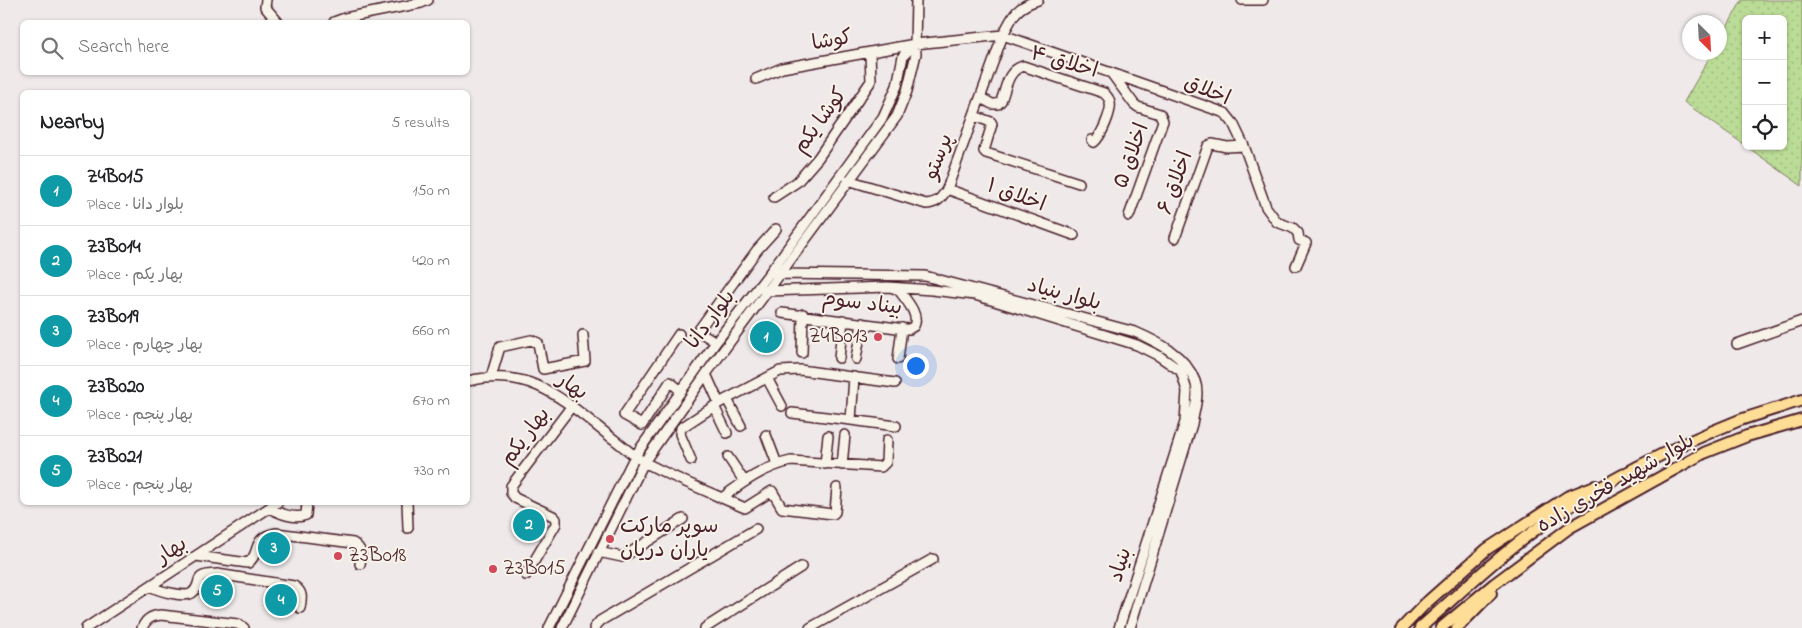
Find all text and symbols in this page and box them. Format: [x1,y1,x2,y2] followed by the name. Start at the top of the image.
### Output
[1682,15,1727,60] north arrow
[1742,15,1787,150] map controls
[1742,15,1787,60] button: +
[20,20,470,75] search box
[809,23,855,59] street label: کوشا
[38,34,66,62] icon: search
[78,34,169,61] text: Search here
[1027,39,1101,87] street label: اخلاق ۴
[1742,60,1787,105] button: −
[1179,68,1235,114] street label: اخلاق
[787,82,855,160] street label: کوشا یکم
[1742,105,1787,150] button: locate
[40,108,104,138] text: Nearby
[391,111,450,135] text: 5 results
[1106,119,1158,193] street label: اخلاق ۵
[916,130,961,185] street label: پرستو
[1151,147,1201,219] street label: اخلاق ۶
[87,164,144,191] text: Z4B015
[982,172,1050,220] street label: اخلاق ۱
[53,179,59,203] text: 1
[412,179,450,203] text: 150 m
[87,193,184,217] text: Place · بلوار دانا
[87,234,141,261] text: Z3B014
[52,249,60,273] text: 2
[412,249,450,273] text: 420 m
[87,263,183,287] text: Place · بهار یکم
[1024,271,1104,319] street label: بلوار بنیاد
[679,284,743,356] street label: بلوار دانا
[820,284,904,324] street label: بیناد سوم
[87,304,138,331] text: Z3B019
[750,318,782,356] pin: 1
[53,319,59,343] text: 3
[413,319,450,343] text: 660 m
[809,322,868,352] place label: Z4B013
[872,331,884,343] marker: Z4B013
[87,333,203,357] text: Place · بهار چهارم
[903,353,929,379] your location
[549,365,594,408] street label: بهار
[87,374,144,401] text: Z3B020
[53,389,59,413] text: 4
[413,389,450,413] text: 670 m
[494,401,558,473] street label: بهار یکم
[87,403,193,427] text: Place · بهار پنجم
[1532,427,1700,541] street label: بلوار شهید فخری زاده
[87,444,142,471] text: Z3B021
[51,459,61,483] text: 5
[413,459,450,483] text: 730 m
[87,473,193,497] text: Place · بهار پنجم
[513,506,545,544] pin: 2
[620,512,718,566] place label: سوپر مارکت یاران دریان
[258,529,290,567] pin: 3
[149,530,194,573] street label: بهار
[604,533,616,545] marker: سوپر مارکت یاران دریان
[348,541,406,571] place label: Z3B018
[1102,544,1140,586] street label: بنیاد
[332,550,344,562] marker: Z3B018
[503,554,566,584] place label: Z3B015
[487,563,499,575] marker: Z3B015
[201,572,233,610] pin: 5
[265,581,297,619] pin: 4

